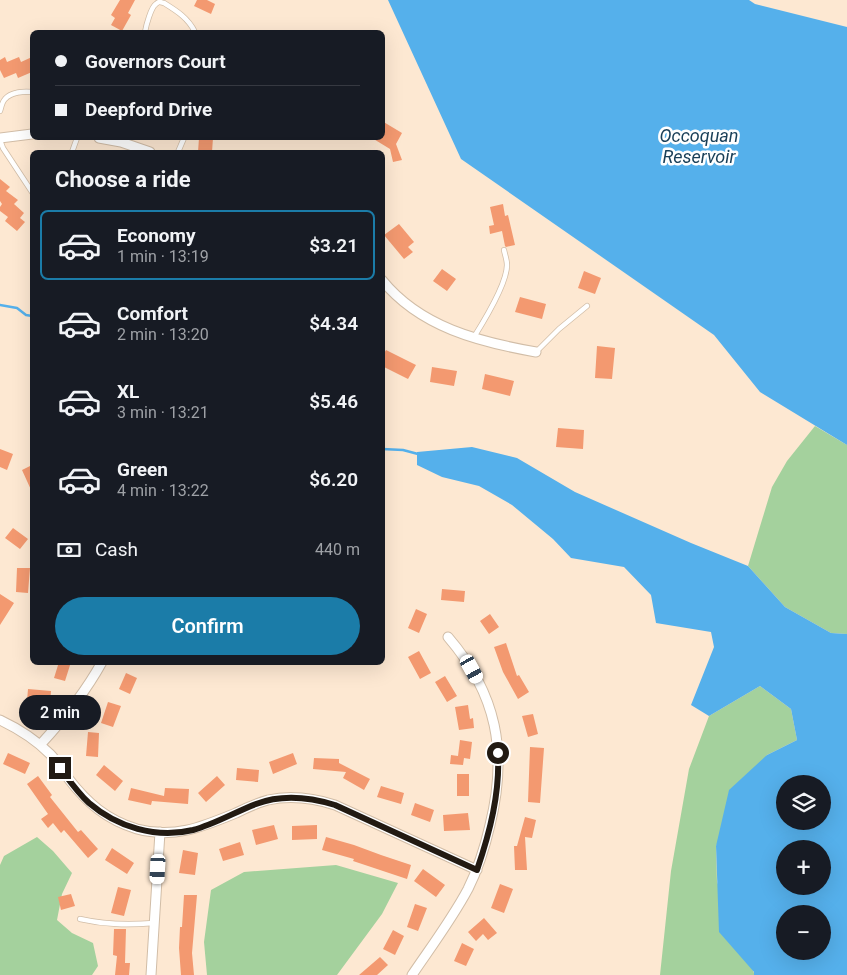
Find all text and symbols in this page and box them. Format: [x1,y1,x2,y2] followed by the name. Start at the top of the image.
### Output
[85,50,226,73] text: Governors Court
[85,98,212,121] text: Deepford Drive
[660,125,738,167] water label: Occoquan Reservoir
[55,167,191,192] text: Choose a ride
[57,223,102,268] icon: car
[117,224,196,247] text: Economy
[309,234,358,257] text: $3.21
[117,247,209,266] text: 1 min · 13:19
[57,301,102,346] icon: car
[117,302,188,325] text: Comfort
[309,312,358,335] text: $4.34
[117,325,209,344] text: 2 min · 13:20
[57,379,102,424] icon: car
[117,380,139,403] text: XL
[309,390,358,413] text: $5.46
[117,403,209,422] text: 3 min · 13:21
[57,457,102,502] icon: car
[117,458,168,481] text: Green
[309,468,358,491] text: $6.20
[117,481,209,500] text: 4 min · 13:22
[55,536,83,564] icon: cash
[95,538,138,561] text: Cash
[315,540,360,559] text: 440 m
[55,597,360,655] button: Confirm
[458,652,485,686] car
[19,696,101,730] callout: 2 min
[40,703,80,722] text: 2 min
[487,742,509,764] route start
[49,757,71,779] route end
[776,775,831,960] map controls
[776,775,831,830] button: layers
[776,840,831,895] button: +
[149,854,166,884] car
[776,905,831,960] button: −

